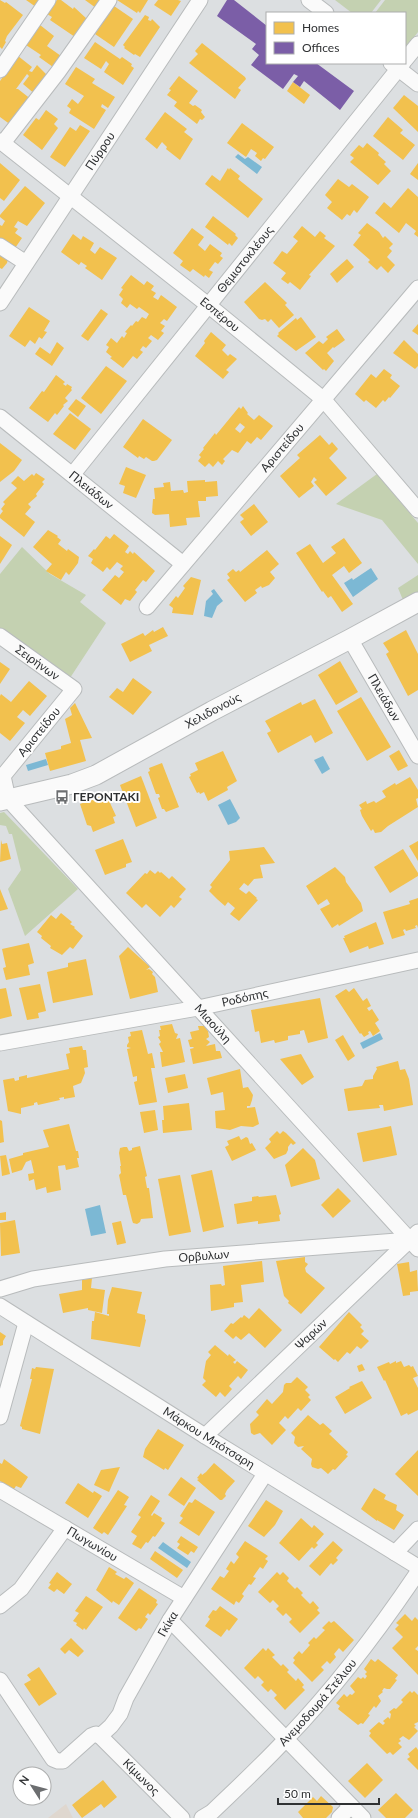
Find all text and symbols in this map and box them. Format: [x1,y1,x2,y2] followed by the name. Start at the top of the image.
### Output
[266,12,406,64] legend
[302,20,339,35] text: Homes
[302,40,339,55] text: Offices
[82,129,118,173] street label: Πύρρου
[213,222,276,296] street label: Θεμιστοκλέους
[197,294,243,335] street label: Εσπέρου
[257,420,307,475] street label: Αριστείδου
[66,467,117,512] street label: Πλειάδων
[13,641,63,683] street label: Σειρήνων
[365,671,404,724] street label: Πλειάδων
[182,689,243,731] street label: Χελιδονούς
[14,704,63,759] street label: Αριστείδου
[54,789,70,805] bus stop icon: ΓΕΡΟΝΤΑΚΙ
[73,789,139,804] place label: ΓΕΡΟΝΤΑΚΙ
[220,985,270,1010] street label: Ροδόπης
[192,1001,235,1046] street label: Μιαούλη
[178,1246,230,1265] street label: Ορβυλων
[292,1315,330,1353] street label: Ψαρών
[160,1403,258,1472] street label: Μάρκου Μπότσαρη
[64,1523,121,1564] street label: Πωγωνίου
[154,1607,181,1639] street label: Γκίκα
[275,1655,359,1749] street label: Ανεμοδουρά Στέλιου
[120,1755,163,1798] street label: Κίμωνος
[12,1766,52,1806] north arrow
[16,1773,31,1787] text: N
[278,1780,379,1806] scale bar
[284,1786,311,1801] text: 50 m

